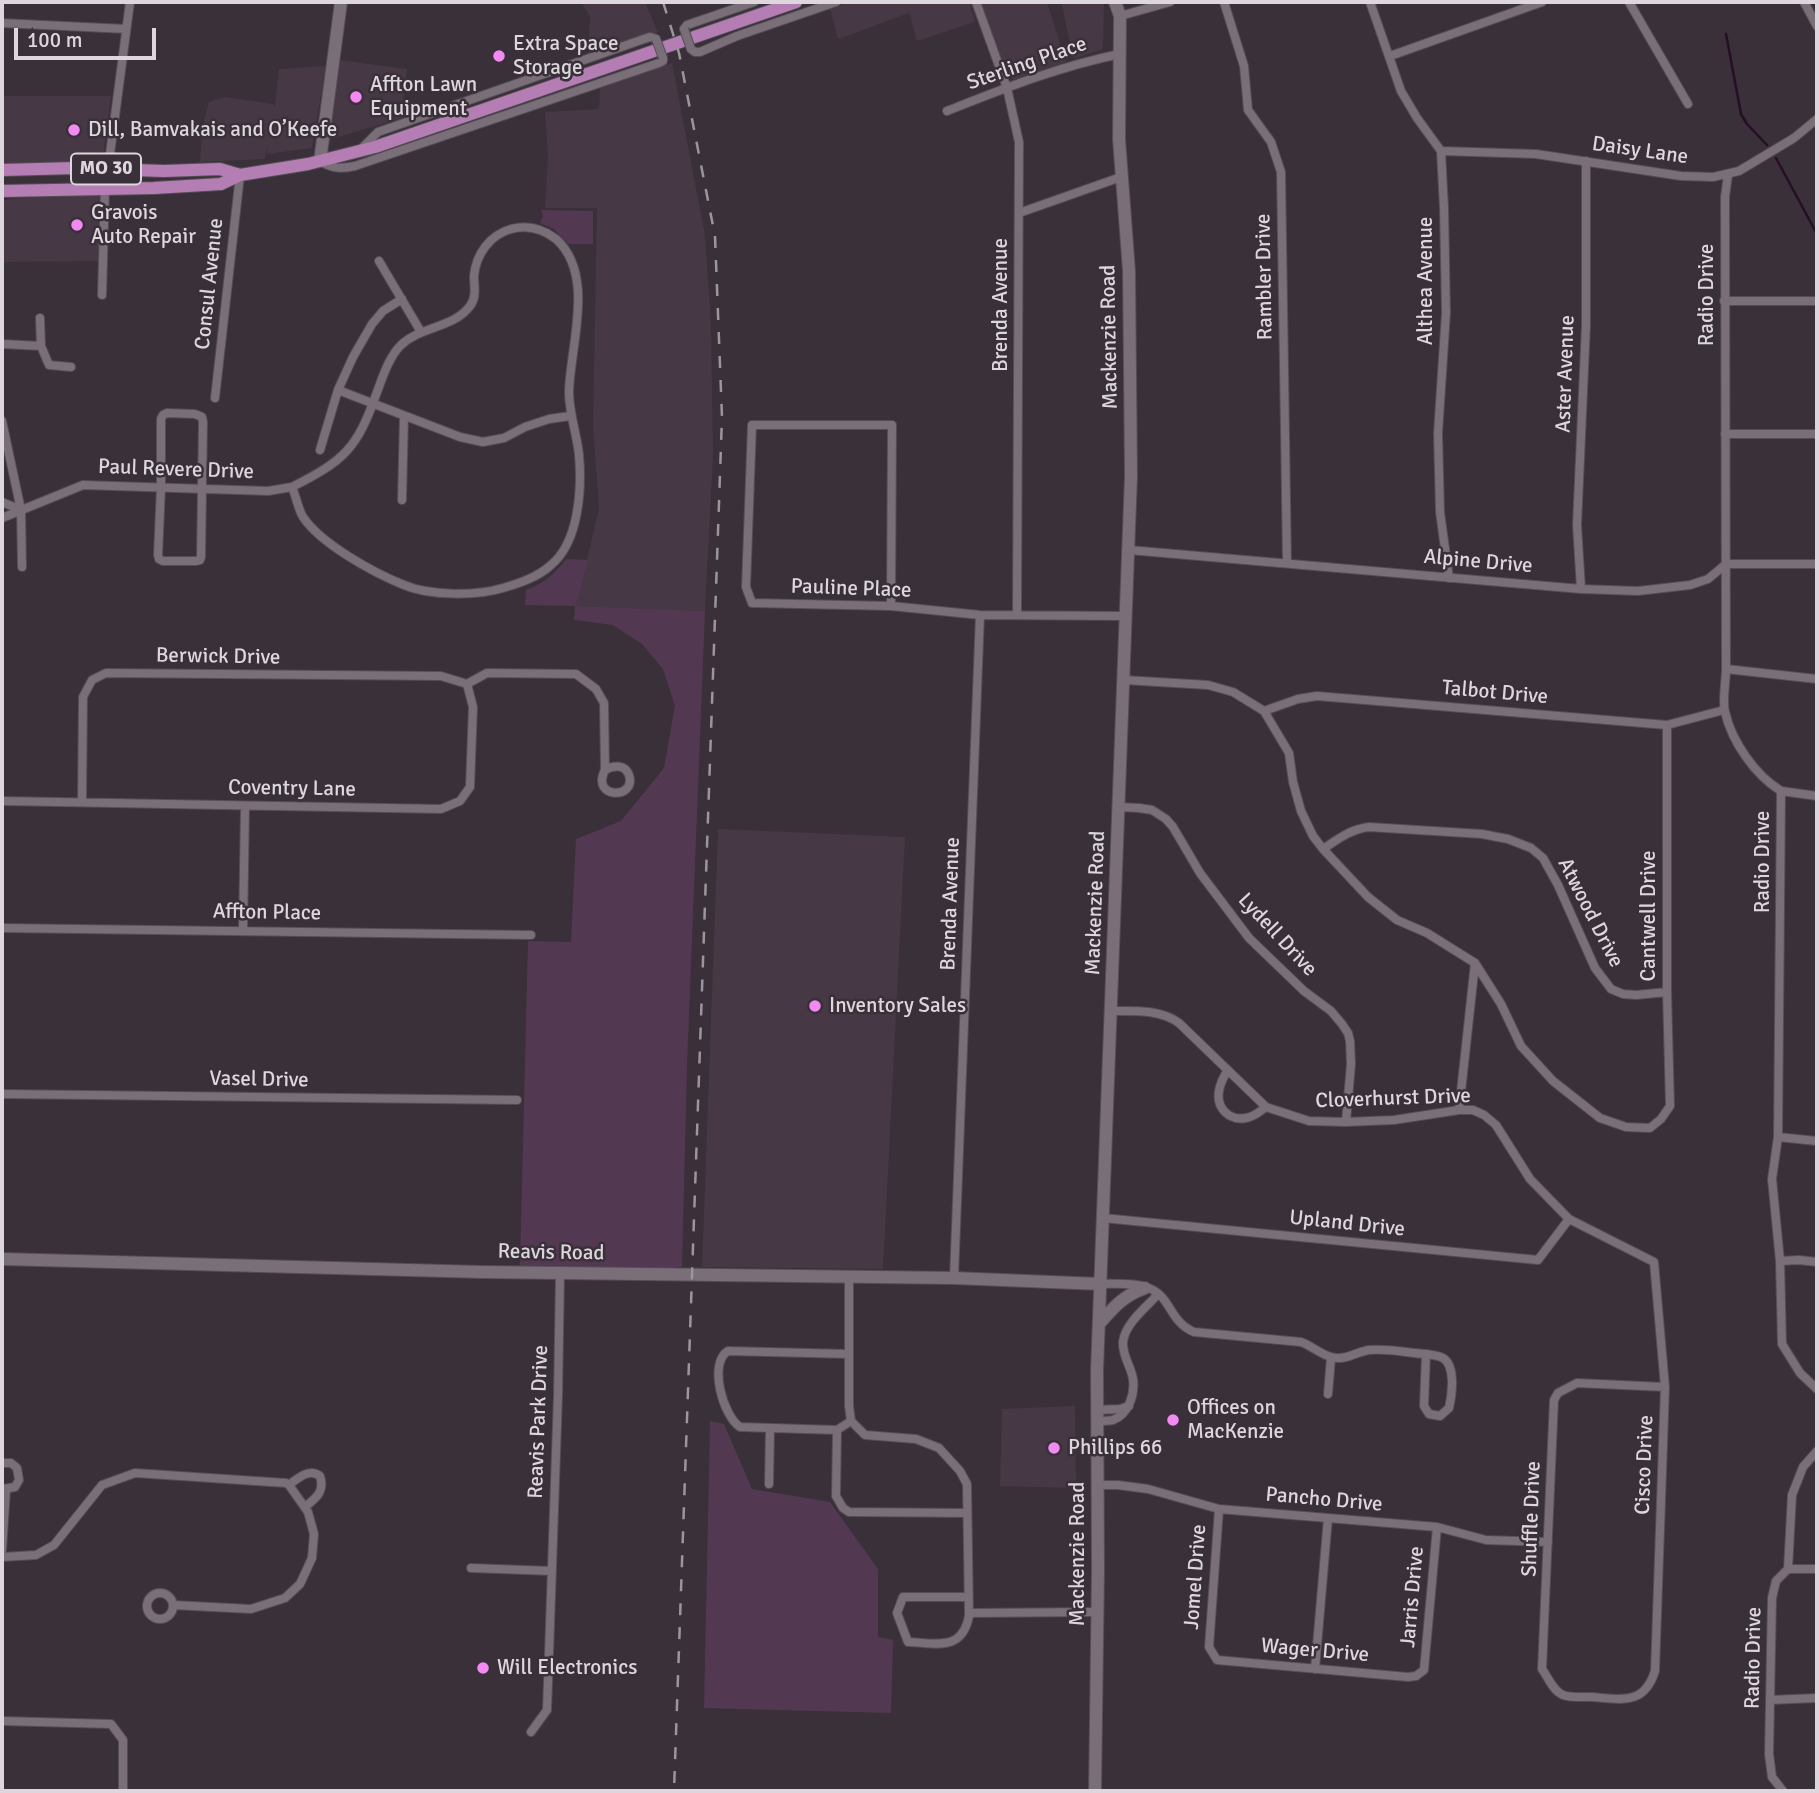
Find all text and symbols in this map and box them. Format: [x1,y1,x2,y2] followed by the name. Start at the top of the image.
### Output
[18,14,159,58] scale bar
[27,27,82,53] text: 100 m
[513,31,618,81] place label: Extra Space Storage
[964,32,1090,96] street label: Sterling Place
[491,48,507,64] marker: Extra Space Storage
[370,72,477,122] place label: Affton Lawn Equipment
[348,89,364,105] marker: Affton Lawn Equipment
[88,117,337,143] place label: Dill, Bamvakais and O’Keefe
[66,122,82,138] marker: Dill, Bamvakais and O’Keefe
[1590,132,1690,170] street label: Daisy Lane
[71,154,141,184] road number: MO 30
[91,200,196,250] place label: Gravois Auto Repair
[1251,213,1279,341] street label: Rambler Drive
[69,217,85,233] marker: Gravois Auto Repair
[191,217,229,351] street label: Consul Avenue
[1413,217,1439,345] street label: Althea Avenue
[988,238,1014,372] street label: Brenda Avenue
[1694,244,1720,346] street label: Radio Drive
[1096,264,1124,410] street label: Mackenzie Road
[1551,315,1581,433] street label: Aster Avenue
[98,455,254,485] street label: Paul Revere Drive
[1423,545,1533,579] street label: Alpine Drive
[790,574,912,604] street label: Pauline Place
[156,643,280,671] street label: Berwick Drive
[1441,676,1549,710] street label: Talbot Drive
[228,775,356,803] street label: Coventry Lane
[1750,811,1776,913] street label: Radio Drive
[1081,830,1111,976] street label: Mackenzie Road
[936,837,966,971] street label: Brenda Avenue
[1636,850,1662,982] street label: Cantwell Drive
[1552,854,1628,972] street label: Atwood Drive
[1232,888,1322,982] street label: Lydell Drive
[213,899,321,927] street label: Affton Place
[829,993,966,1019] place label: Inventory Sales
[807,998,823,1014] marker: Inventory Sales
[209,1067,309,1093] street label: Vasel Drive
[1315,1084,1471,1114] street label: Cloverhurst Drive
[1288,1205,1406,1243] street label: Upland Drive
[497,1239,605,1267] street label: Reavis Road
[524,1345,554,1499] street label: Reavis Park Drive
[1187,1395,1284,1445] place label: Offices on MacKenzie
[1165,1412,1181,1428] marker: Offices on MacKenzie
[1631,1415,1659,1515] street label: Cisco Drive
[1068,1435,1162,1461] place label: Phillips 66
[1046,1440,1062,1456] marker: Phillips 66
[1517,1461,1547,1577] street label: Shuffle Drive
[1065,1482,1091,1626] street label: Mackenzie Road
[1264,1482,1384,1518] street label: Pancho Drive
[1180,1524,1212,1630] street label: Jomel Drive
[1396,1545,1430,1649] street label: Jarris Drive
[1741,1607,1767,1709] street label: Radio Drive
[1260,1634,1370,1668] street label: Wager Drive
[497,1655,637,1681] place label: Will Electronics
[475,1660,491,1676] marker: Will Electronics

